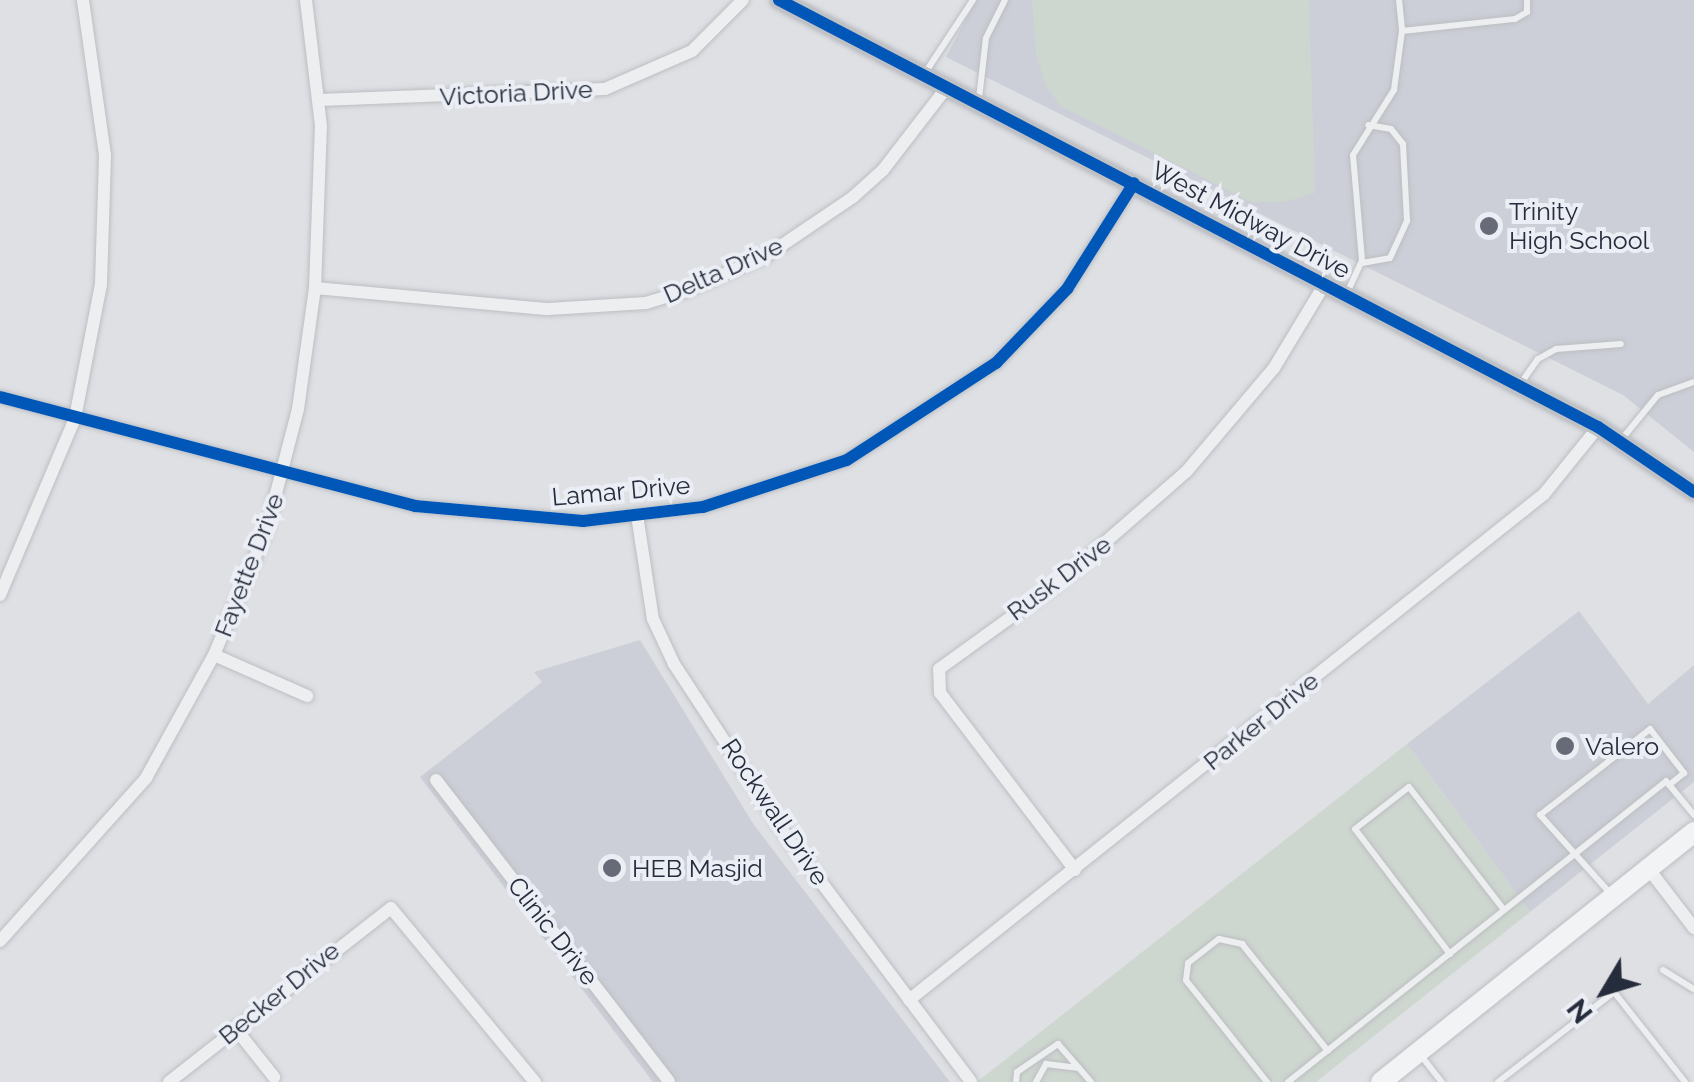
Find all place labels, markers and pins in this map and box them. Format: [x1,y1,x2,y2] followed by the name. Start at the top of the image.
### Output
[1509,197,1649,256] place label: Trinity High School
[1478,215,1500,237] marker: Trinity High School
[1585,731,1659,761] place label: Valero
[1554,735,1576,757] marker: Valero
[632,853,763,883] place label: HEB Masjid
[601,857,623,879] marker: HEB Masjid

